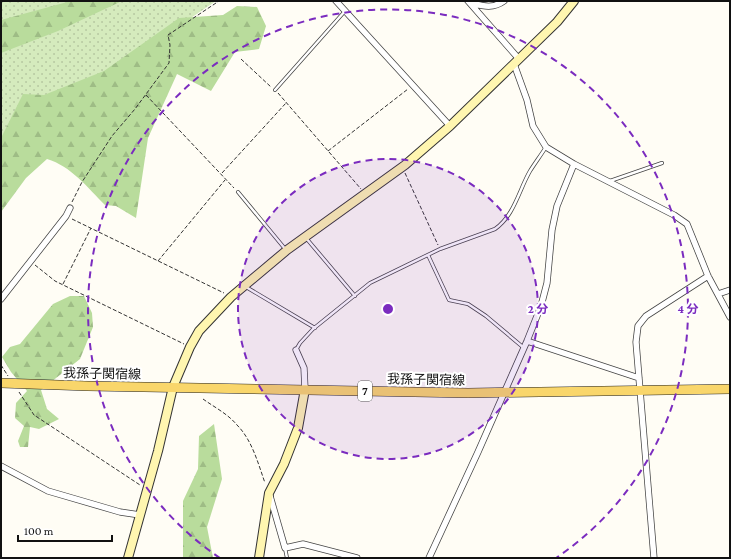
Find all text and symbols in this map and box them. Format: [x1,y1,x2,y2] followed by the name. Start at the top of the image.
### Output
[381,302,395,316] centre of rings
[528,302,548,316] text: 2 分
[678,302,698,316] text: 4 分
[63,365,141,382] street label: 我孫子関宿線
[387,371,465,388] street label: 我孫子関宿線
[358,381,372,401] road number: 7
[18,517,112,543] scale bar
[24,524,54,538] text: 100 m

